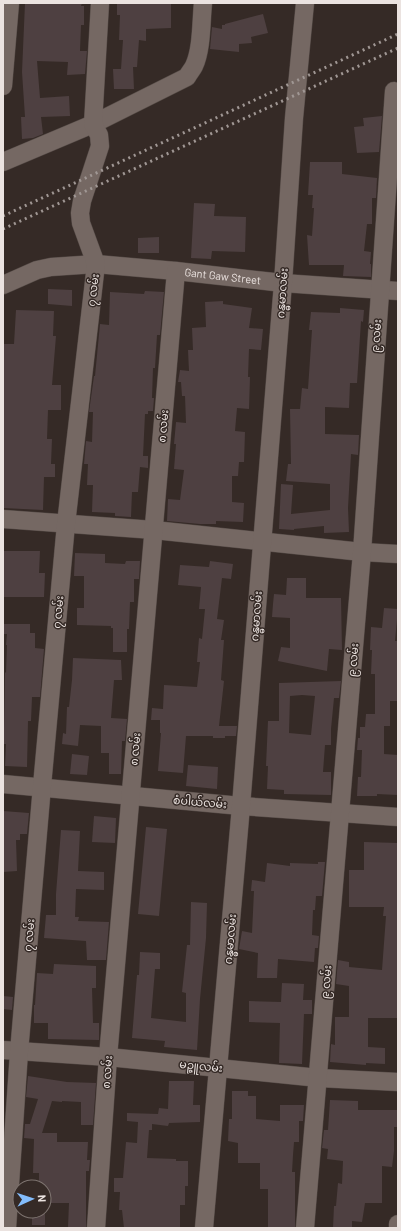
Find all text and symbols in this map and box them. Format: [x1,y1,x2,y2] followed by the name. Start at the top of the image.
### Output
[184,265,262,287] street label: Gant Gaw Street
[273,267,293,319] street label: ဂန္ဓမာလမ်း
[84,273,104,307] street label: ၇ လမ်း
[368,318,386,353] street label: ၉ လမ်း
[155,409,170,443] street label: ၈ လမ်း
[247,590,267,642] street label: ဂန္ဓမာလမ်း
[50,595,68,629] street label: ၇ လမ်း
[345,642,363,678] street label: ၉ လမ်း
[127,732,142,766] street label: ၈ လမ်း
[173,793,228,810] street label: စံပါယ်လမ်း
[221,913,241,965] street label: ဂန္ဓမာလမ်း
[21,918,39,952] street label: ၇ လမ်း
[318,964,336,1000] street label: ၉ လမ်း
[99,1055,114,1089] street label: ၈ လမ်း
[178,1057,224,1077] street label: မဉ္ဇူလမ်း
[12,1179,52,1219] north arrow
[36,1194,49,1202] text: N

